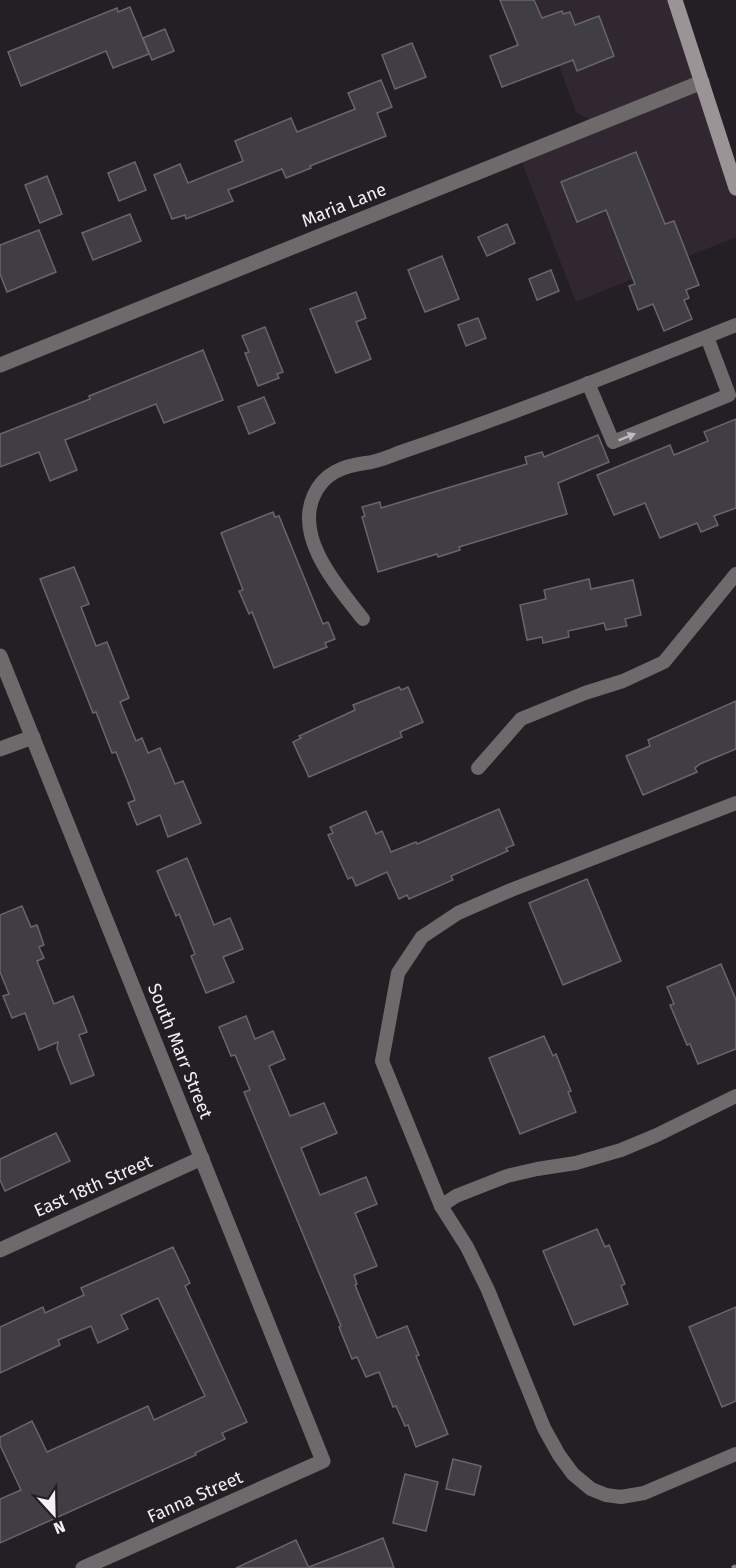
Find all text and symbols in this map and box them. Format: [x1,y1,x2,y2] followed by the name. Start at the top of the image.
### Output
[298,178,390,232] street label: Maria Lane
[619,432,637,442] one-way arrow
[143,980,217,1122] street label: South Marr Street
[30,1150,156,1222] street label: East 18th Street
[144,1466,247,1528] street label: Fanna Street
[24,1484,84,1544] north arrow
[51,1517,68,1538] text: N

